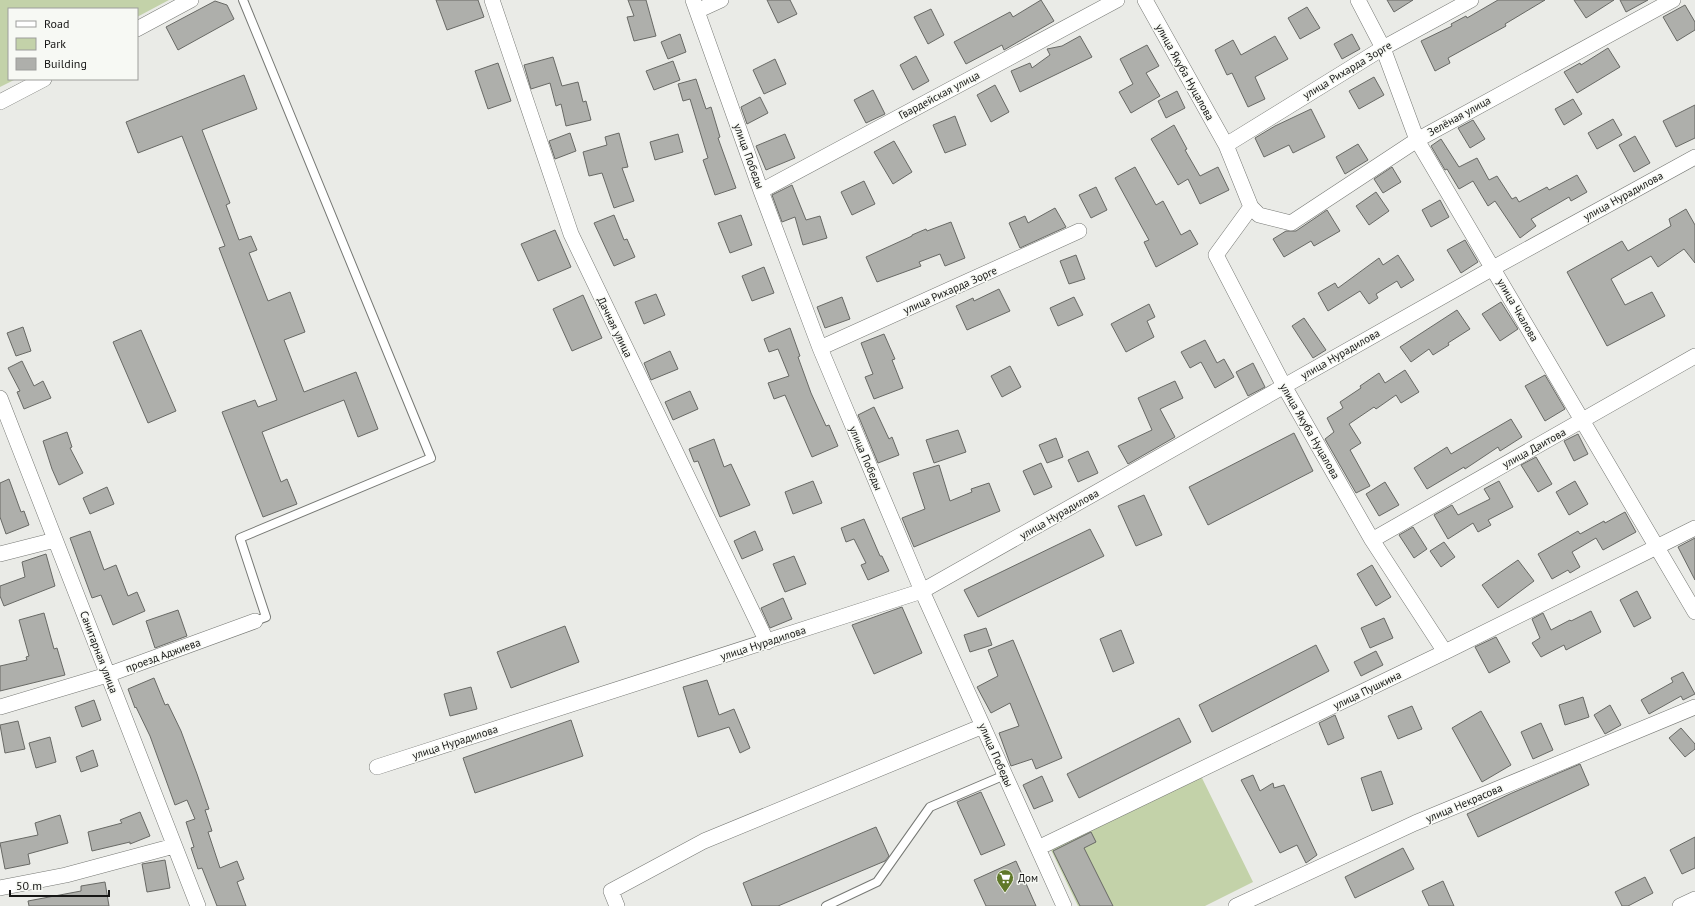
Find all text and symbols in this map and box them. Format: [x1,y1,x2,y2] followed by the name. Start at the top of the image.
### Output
[8,8,138,80] legend
[44,16,69,31] text: Road
[1153,21,1217,123] street label: улица Якуба Нуцалова
[44,36,66,51] text: Park
[1300,38,1394,102] street label: улица Рихарда Зорге
[44,56,87,71] text: Building
[896,68,982,122] street label: Гвардейская улица
[1425,93,1493,139] street label: Зелёная улица
[731,121,767,191] street label: улица Победы
[1581,168,1665,224] street label: улица Нурадилова
[901,263,1000,317] street label: улица Рихарда Зорге
[1494,276,1542,344] street label: улица Чкалова
[594,294,636,360] street label: Дачная улица
[1298,326,1382,382] street label: улица Нурадилова
[1277,381,1343,481] street label: улица Якуба Нуцалова
[846,424,886,492] street label: улица Победы
[1500,425,1568,471] street label: улица Даитова
[1017,486,1101,542] street label: улица Нурадилова
[77,609,121,695] street label: Санитарная улица
[718,623,808,663] street label: улица Нурадилова
[124,635,202,675] street label: проезд Аджиева
[1331,667,1403,713] street label: улица Пушкина
[976,721,1016,789] street label: улица Победы
[410,722,500,762] street label: улица Нурадилова
[1423,781,1505,825] street label: улица Некрасова
[995,868,1015,893] supermarket icon: Дом
[1018,871,1038,885] place label: Дом
[10,872,109,898] scale bar
[16,878,42,893] text: 50 m

